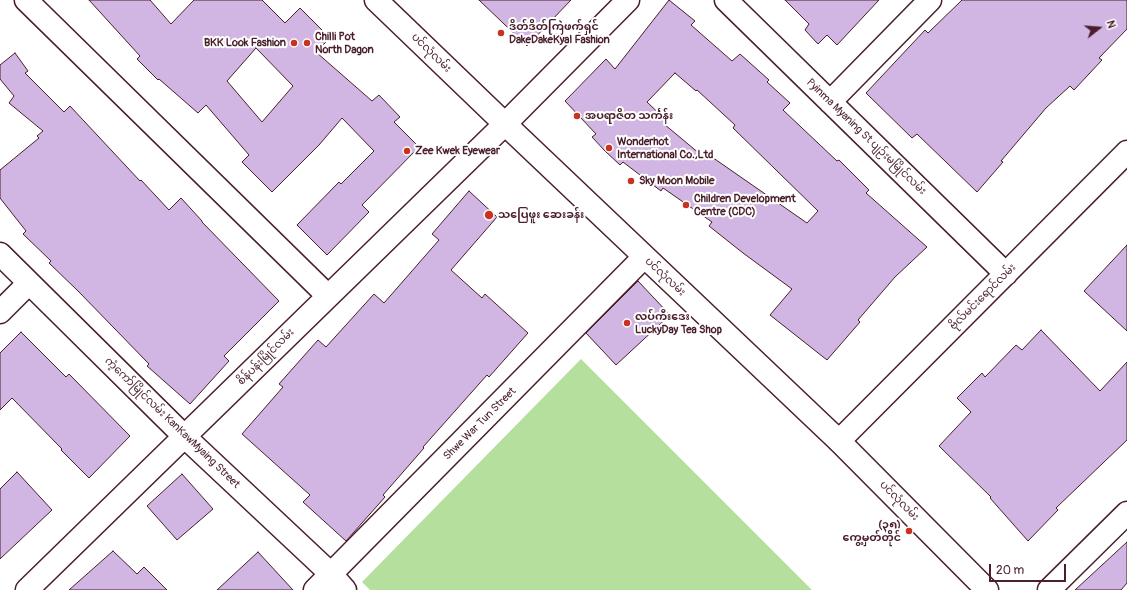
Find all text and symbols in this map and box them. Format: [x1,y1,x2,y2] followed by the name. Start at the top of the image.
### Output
[1079,8,1119,48] north arrow
[1104,19,1118,30] text: N
[509,20,610,46] place label: ဒိတ်ဒိတ်ကြဲဖက်ရှင် DakeDakeKyal Fashion
[496,28,506,38] marker: ဒိတ်ဒိတ်ကြဲဖက်ရှင် DakeDakeKyal Fashion
[315,30,374,56] place label: Chilli Pot North Dagon
[408,31,454,75] street label: ပင်လုံလမ်း
[204,36,286,50] place label: BKK Look Fashion
[289,38,299,48] marker: BKK Look Fashion
[302,38,312,48] marker: Chilli Pot North Dagon
[803,76,929,198] street label: Pyinma Myaning St ပျဉ်းမမြိုင်လမ်း
[585,109,673,123] place label: အပရာဇိတ သင်္ကန်း
[572,111,582,121] marker: အပရာဇိတ သင်္ကန်း
[617,135,713,161] place label: Wonderhot International Co.,Ltd
[604,143,614,153] marker: Wonderhot International Co.,Ltd
[415,144,500,158] place label: Zee Kwek Eyewear
[402,146,412,156] marker: Zee Kwek Eyewear
[639,174,715,188] place label: Sky Moon Mobile
[626,176,636,186] marker: Sky Moon Mobile
[694,192,796,218] place label: Children Development Centre (CDC)
[681,200,691,210] marker: Children Development Centre (CDC)
[498,208,584,222] place label: သပြေဖူး ဆေးခန်း
[483,209,495,221] marker: သပြေဖူး ဆေးခန်း
[642,255,688,299] street label: ပင်လုံလမ်း
[947,261,1019,333] street label: ဗိုလ်မင်းရောင်လမ်း
[635,310,722,336] place label: လပ်ကီးဒေး LuckyDay Tea Shop
[622,318,632,328] marker: လပ်ကီးဒေး LuckyDay Tea Shop
[235,326,297,388] street label: စိန်ပန်းမြိုင်လမ်း
[102,355,242,491] street label: ကံ့ကော်မြိုင်လမ်း KanKawMyaing Street
[441,385,519,463] street label: Shwe War Tun Street
[876,478,922,524] street label: ပင်လုံလမ်း
[843,518,901,544] place label: (၃၅) ကွေ့မှတ်တိုင်
[904,526,914,536] marker: (၃၅) ကွေ့မှတ်တိုင်
[991,556,1068,582] scale bar
[996,563,1024,578] text: 20 m

